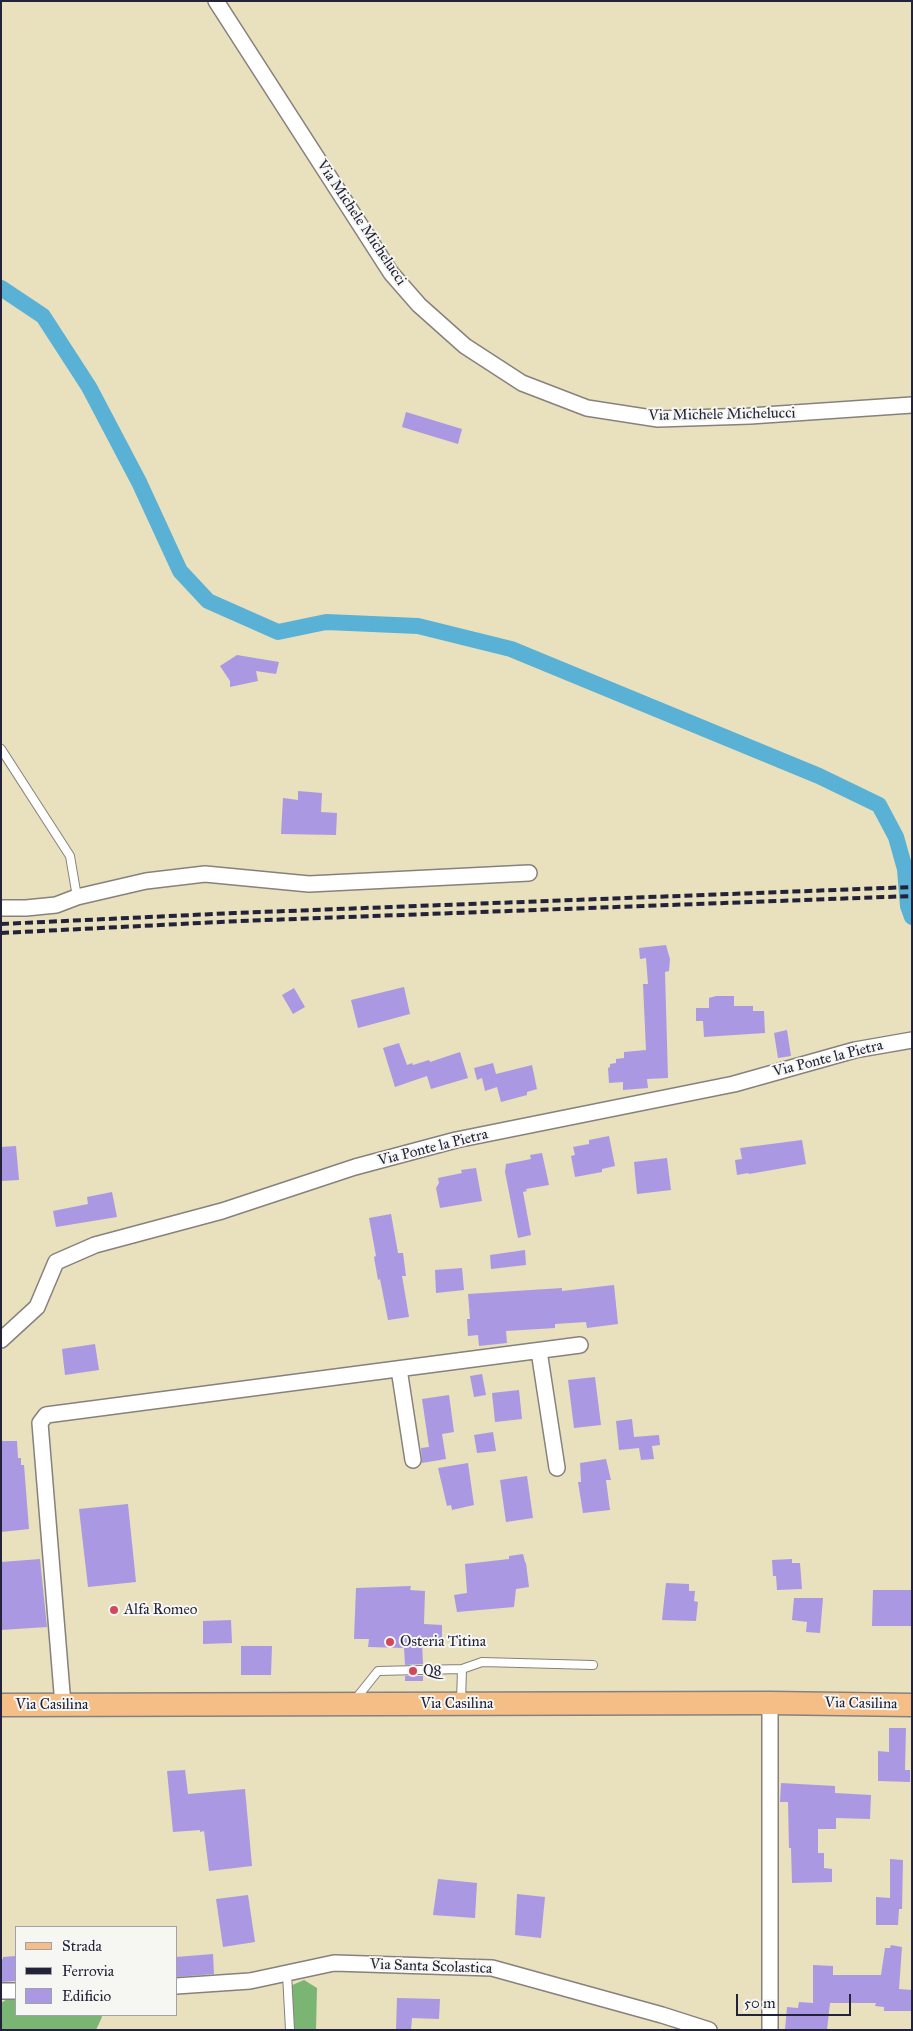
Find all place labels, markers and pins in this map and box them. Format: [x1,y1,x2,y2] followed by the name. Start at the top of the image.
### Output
[124,1601,197,1619] place label: Alfa Romeo
[108,1604,120,1616] marker: Alfa Romeo
[400,1633,486,1651] place label: Osteria Titina
[384,1636,396,1648] marker: Osteria Titina
[423,1662,442,1680] place label: Q8
[407,1665,419,1677] marker: Q8

